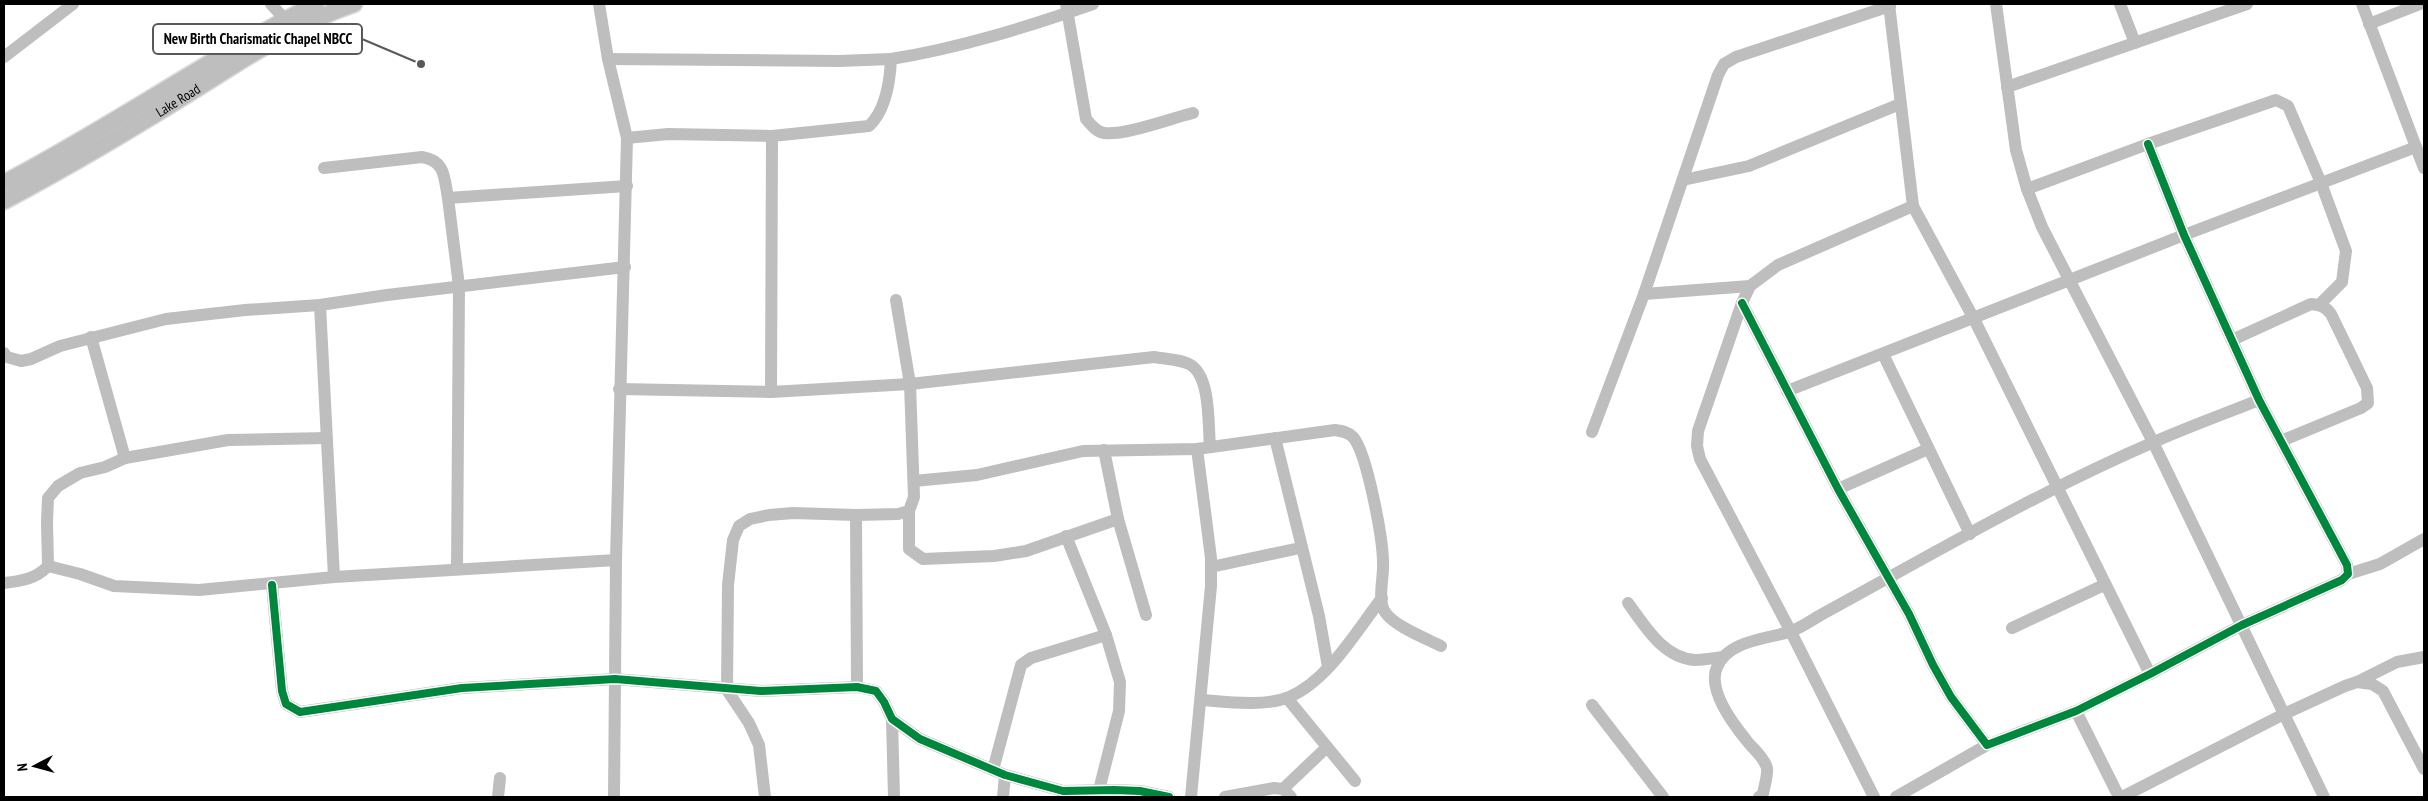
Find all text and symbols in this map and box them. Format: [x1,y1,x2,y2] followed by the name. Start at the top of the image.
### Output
[153,24,362,54] callout: New Birth Charismatic Chapel NBCC
[164,29,352,48] text: New Birth Charismatic Chapel NBCC
[152,80,204,121] street label: Lake Road
[10,741,60,791] north arrow
[13,763,31,772] text: N

